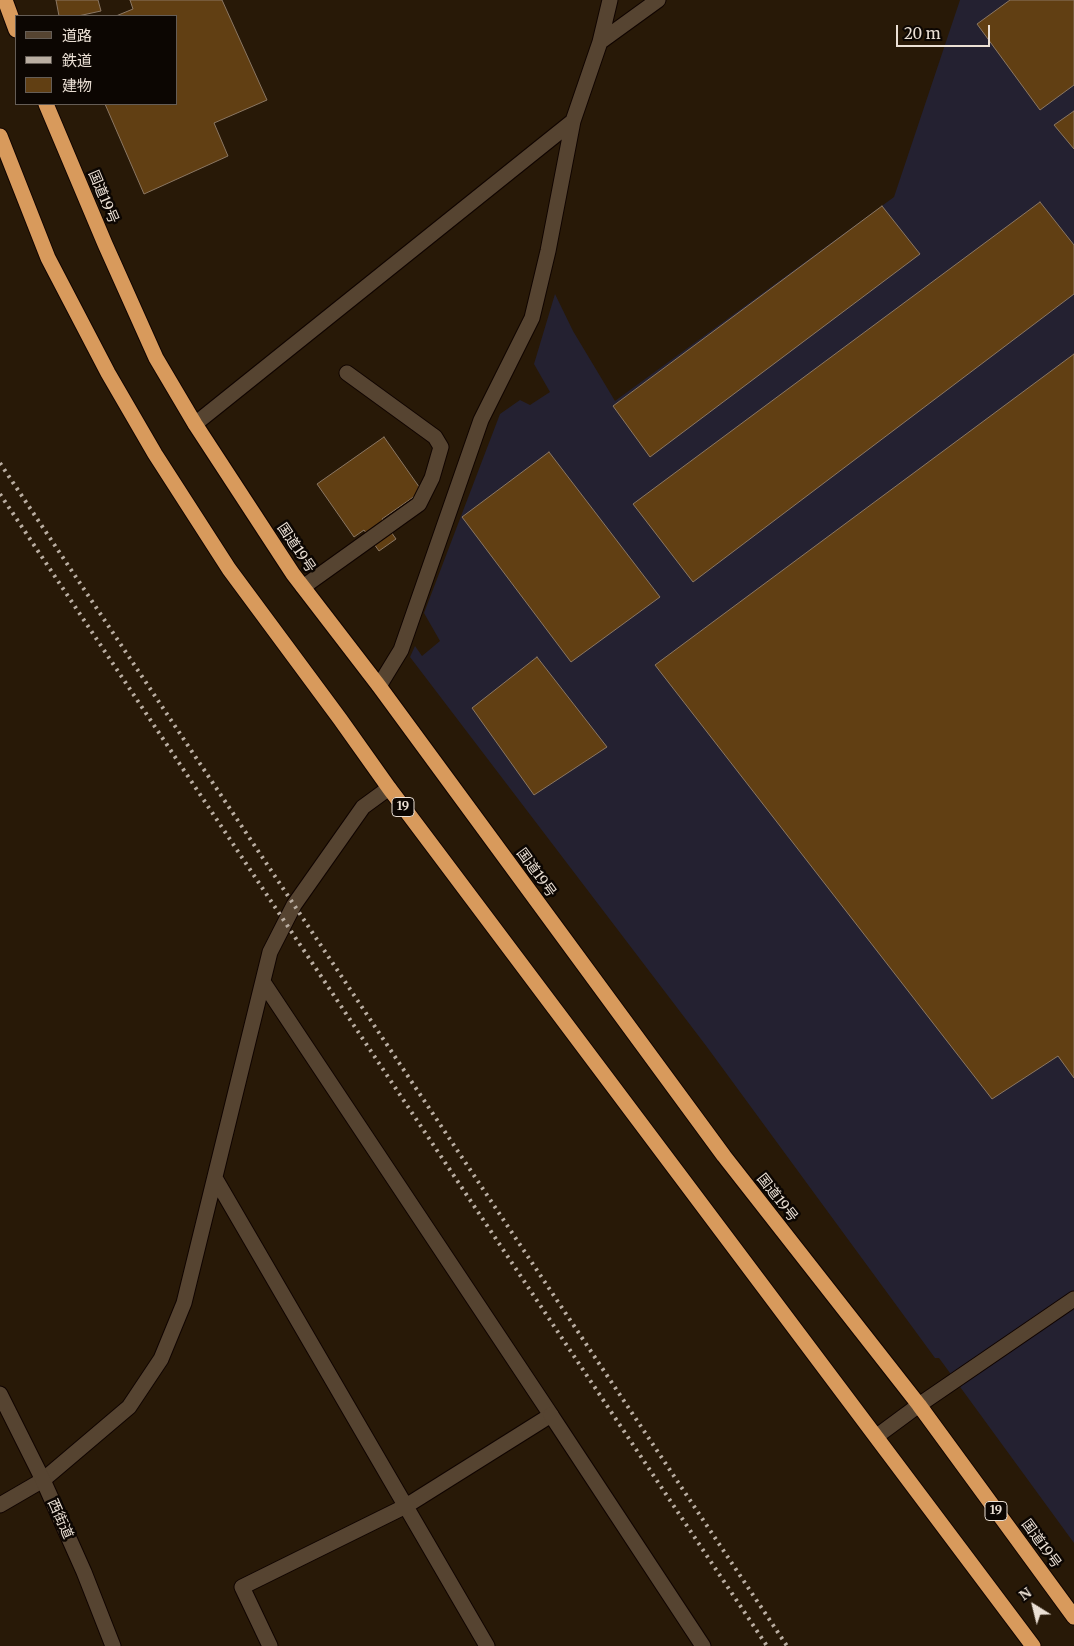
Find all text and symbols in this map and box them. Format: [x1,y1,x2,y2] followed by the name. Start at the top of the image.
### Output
[15,15,178,105] legend
[899,15,993,47] scale bar
[904,24,941,43] text: 20 m
[62,26,92,45] text: 道路
[62,51,92,70] text: 鉄道
[62,76,92,95] text: 建物
[84,168,122,226] street label: 国道19号
[273,520,319,576] street label: 国道19号
[392,798,414,816] road number: 19
[513,845,559,901] street label: 国道19号
[753,1171,801,1225] street label: 国道19号
[44,1496,76,1542] street label: 西街道
[985,1502,1007,1520] road number: 19
[1018,1516,1064,1572] street label: 国道19号
[1009,1581,1059,1631] north arrow
[1015,1583,1035,1604] text: N

